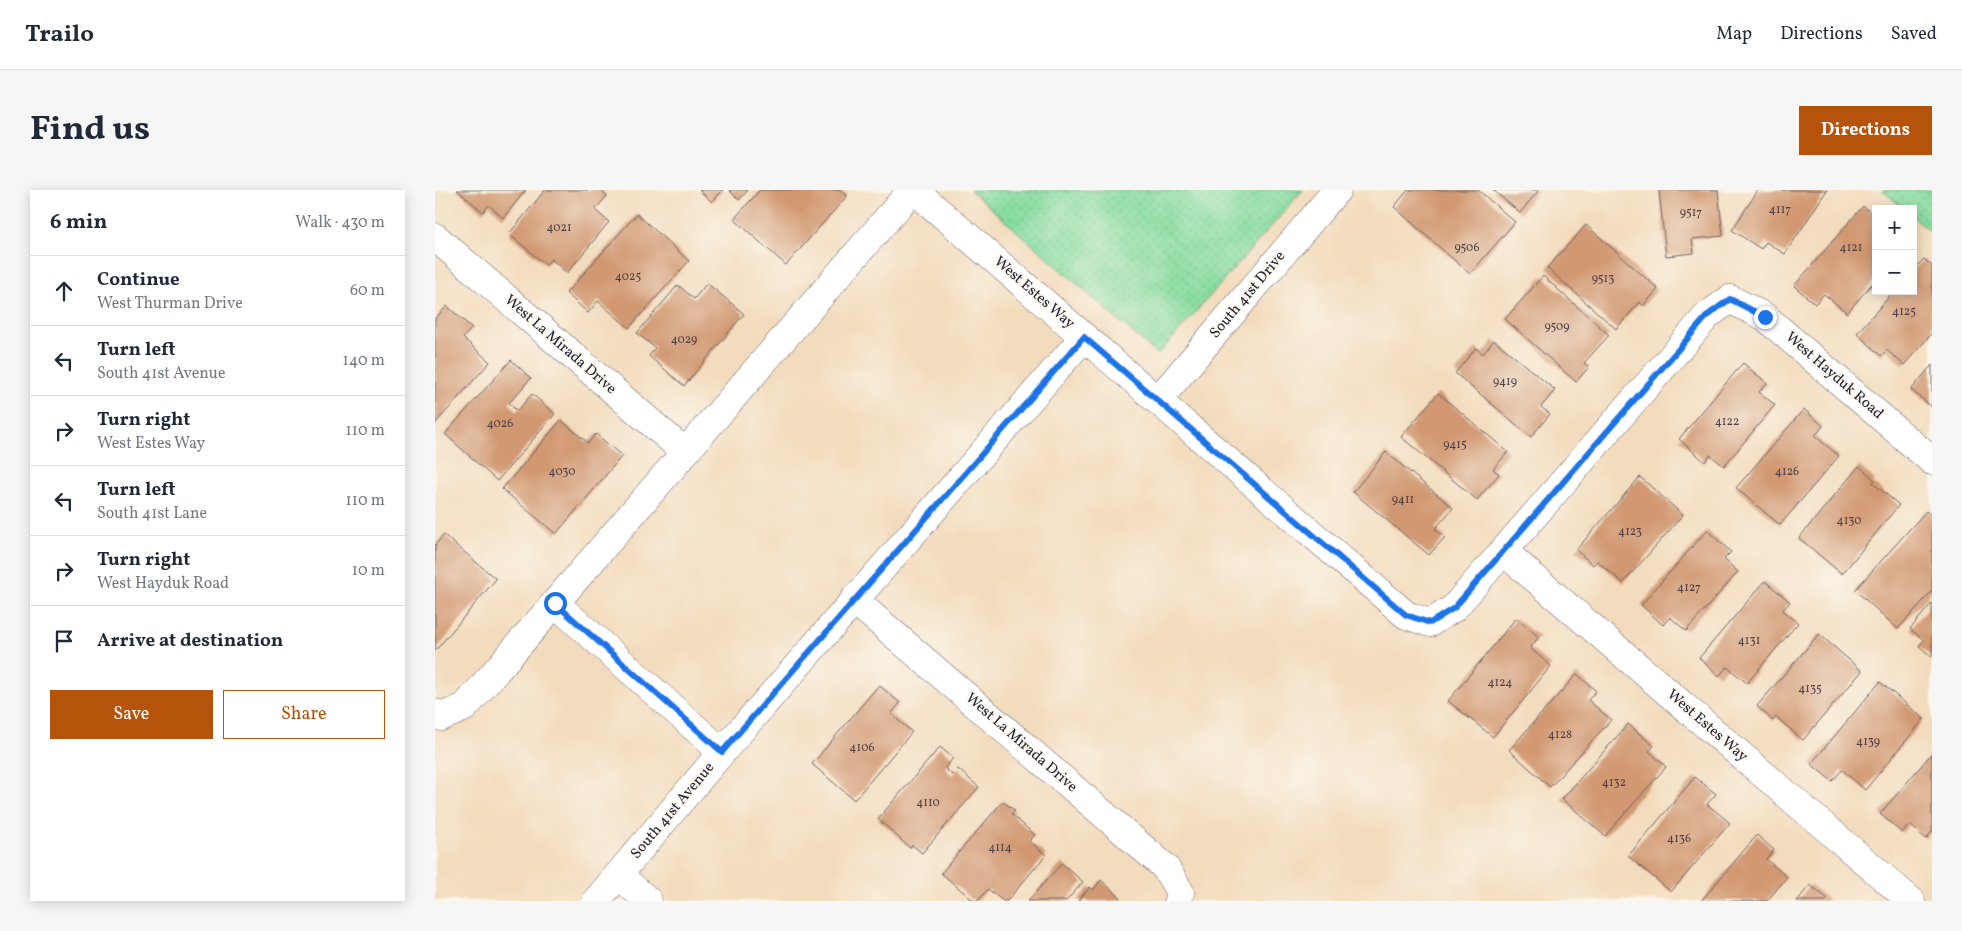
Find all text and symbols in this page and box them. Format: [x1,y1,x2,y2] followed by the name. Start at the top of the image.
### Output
[25,18,94,52] text: Trailo
[1716,22,1752,47] text: Map
[1780,22,1863,47] text: Directions
[1891,22,1937,47] text: Saved
[30,106,150,154] text: Find us
[1799,106,1932,155] button: Directions
[1769,202,1791,218] house number: 4117
[1680,205,1702,221] house number: 9517
[1872,205,1917,295] map controls
[1872,205,1917,250] button: +
[50,208,107,237] text: 6 min
[295,212,385,234] text: Walk · 430 m
[546,220,572,236] house number: 4021
[1454,240,1480,256] house number: 9506
[1840,240,1862,256] house number: 4121
[1205,247,1291,343] street label: South 41st Drive
[1872,250,1917,295] button: −
[989,252,1079,334] street label: West Estes Way
[97,267,180,293] text: Continue
[615,269,641,285] house number: 4025
[1592,271,1614,287] house number: 9513
[50,277,78,305] icon: ahead
[350,280,385,302] text: 60 m
[499,290,621,400] street label: West La Mirada Drive
[97,293,243,315] text: West Thurman Drive
[1892,304,1916,320] house number: 4125
[1754,306,1777,329] route end
[1544,319,1570,335] house number: 9509
[1780,327,1888,425] street label: West Hayduk Road
[671,332,697,348] house number: 4029
[97,337,176,363] text: Turn left
[50,347,78,375] icon: left
[343,350,385,372] text: 140 m
[97,363,225,385] text: South 41st Avenue
[1493,374,1517,390] house number: 9419
[97,407,190,433] text: Turn right
[1715,414,1739,430] house number: 4122
[487,416,513,432] house number: 4026
[50,417,78,445] icon: right
[346,420,385,442] text: 110 m
[97,433,205,455] text: West Estes Way
[1443,437,1467,453] house number: 9415
[549,464,575,480] house number: 4030
[1775,464,1799,480] house number: 4126
[97,477,176,503] text: Turn left
[50,487,78,515] icon: left
[346,490,385,512] text: 110 m
[1392,492,1414,508] house number: 9411
[97,503,207,525] text: South 41st Lane
[1837,513,1861,529] house number: 4130
[1618,524,1642,540] house number: 4123
[97,547,190,573] text: Turn right
[50,557,78,585] icon: right
[352,560,385,582] text: 10 m
[97,573,229,595] text: West Hayduk Road
[1677,580,1701,596] house number: 4127
[544,592,567,615] route start
[50,627,78,655] icon: arrive
[97,628,283,654] text: Arrive at destination
[1738,633,1760,649] house number: 4131
[1487,675,1513,691] house number: 4124
[1798,681,1822,697] house number: 4135
[1662,685,1752,767] street label: West Estes Way
[960,688,1082,798] street label: West La Mirada Drive
[50,690,213,739] button: Save
[223,690,385,739] button: Share
[1548,727,1572,743] house number: 4128
[1856,734,1880,750] house number: 4139
[849,740,875,756] house number: 4106
[626,758,720,864] street label: South 41st Avenue
[1602,775,1626,791] house number: 4132
[916,795,940,811] house number: 4110
[1667,831,1691,847] house number: 4136
[988,840,1012,856] house number: 4114

